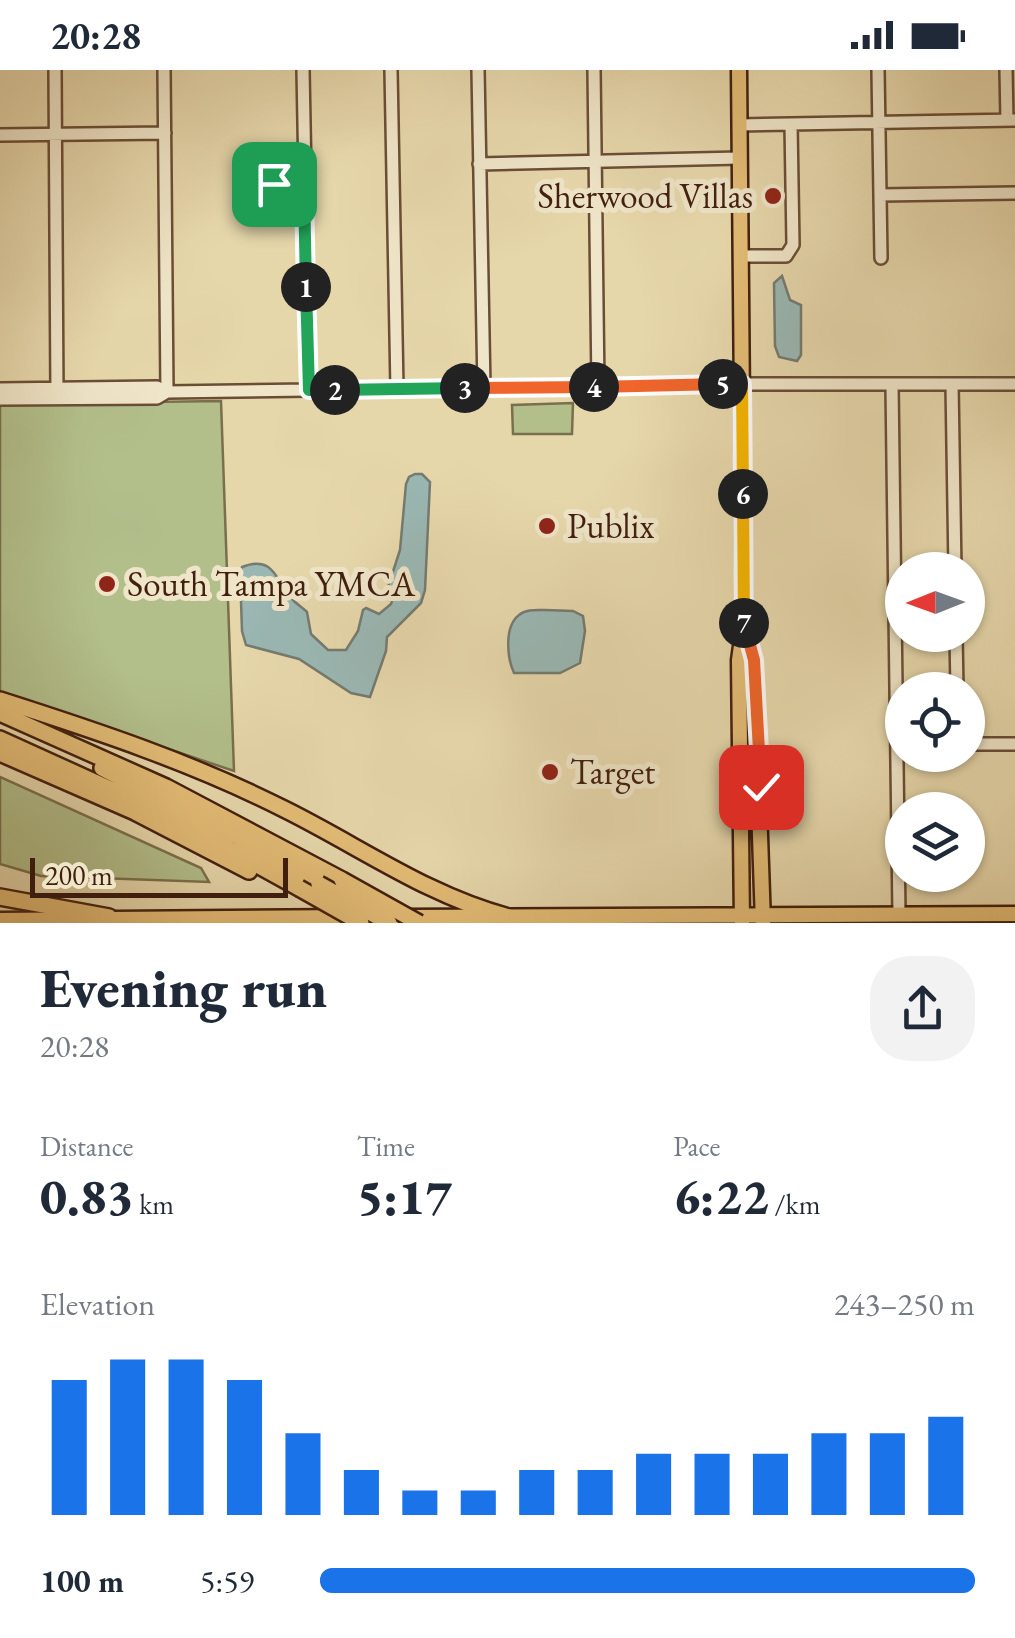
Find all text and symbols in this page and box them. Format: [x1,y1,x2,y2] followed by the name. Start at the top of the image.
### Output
[50,11,141,60] text: 20:28
[232,142,317,227] pin
[247,157,302,212] icon: arrive
[537,173,753,218] place label: Sherwood Villas
[762,185,784,207] marker: Sherwood Villas
[281,262,331,312] pin: 1
[299,269,313,305] text: 1
[698,359,748,409] pin: 5
[569,362,619,412] pin: 4
[440,363,490,413] pin: 3
[310,365,360,415] pin: 2
[716,366,730,402] text: 5
[587,369,601,405] text: 4
[458,370,472,406] text: 3
[328,372,342,408] text: 2
[718,469,768,519] pin: 6
[736,476,750,512] text: 6
[567,503,654,548] place label: Publix
[536,515,558,537] marker: Publix
[885,552,985,652] north arrow
[885,552,985,892] map controls
[127,561,416,606] place label: South Tampa YMCA
[96,573,118,595] marker: South Tampa YMCA
[719,598,769,648] pin: 7
[737,605,751,641] text: 7
[885,672,985,772] button: locate
[719,745,804,830] pin
[570,749,655,794] place label: Target
[734,760,789,815] icon: check
[539,761,561,783] marker: Target
[885,792,985,892] button: layers
[30,853,288,898] scale bar
[45,857,113,893] text: 200 m
[40,952,327,1023] text: Evening run
[870,956,975,1061] button: share
[40,1025,109,1067] text: 20:28
[40,1128,134,1164] text: Distance
[357,1128,415,1164] text: Time
[673,1128,720,1164] text: Pace
[40,1164,134,1229] text: 0.83
[357,1164,452,1229] text: 5:17
[673,1164,769,1229] text: 6:22
[134,1186,174,1222] text: km
[769,1186,820,1222] text: /km
[40,1283,155,1325] text: Elevation
[834,1283,975,1325] text: 243–250 m
[40,1560,124,1602] text: 100 m
[200,1560,254,1602] text: 5:59

